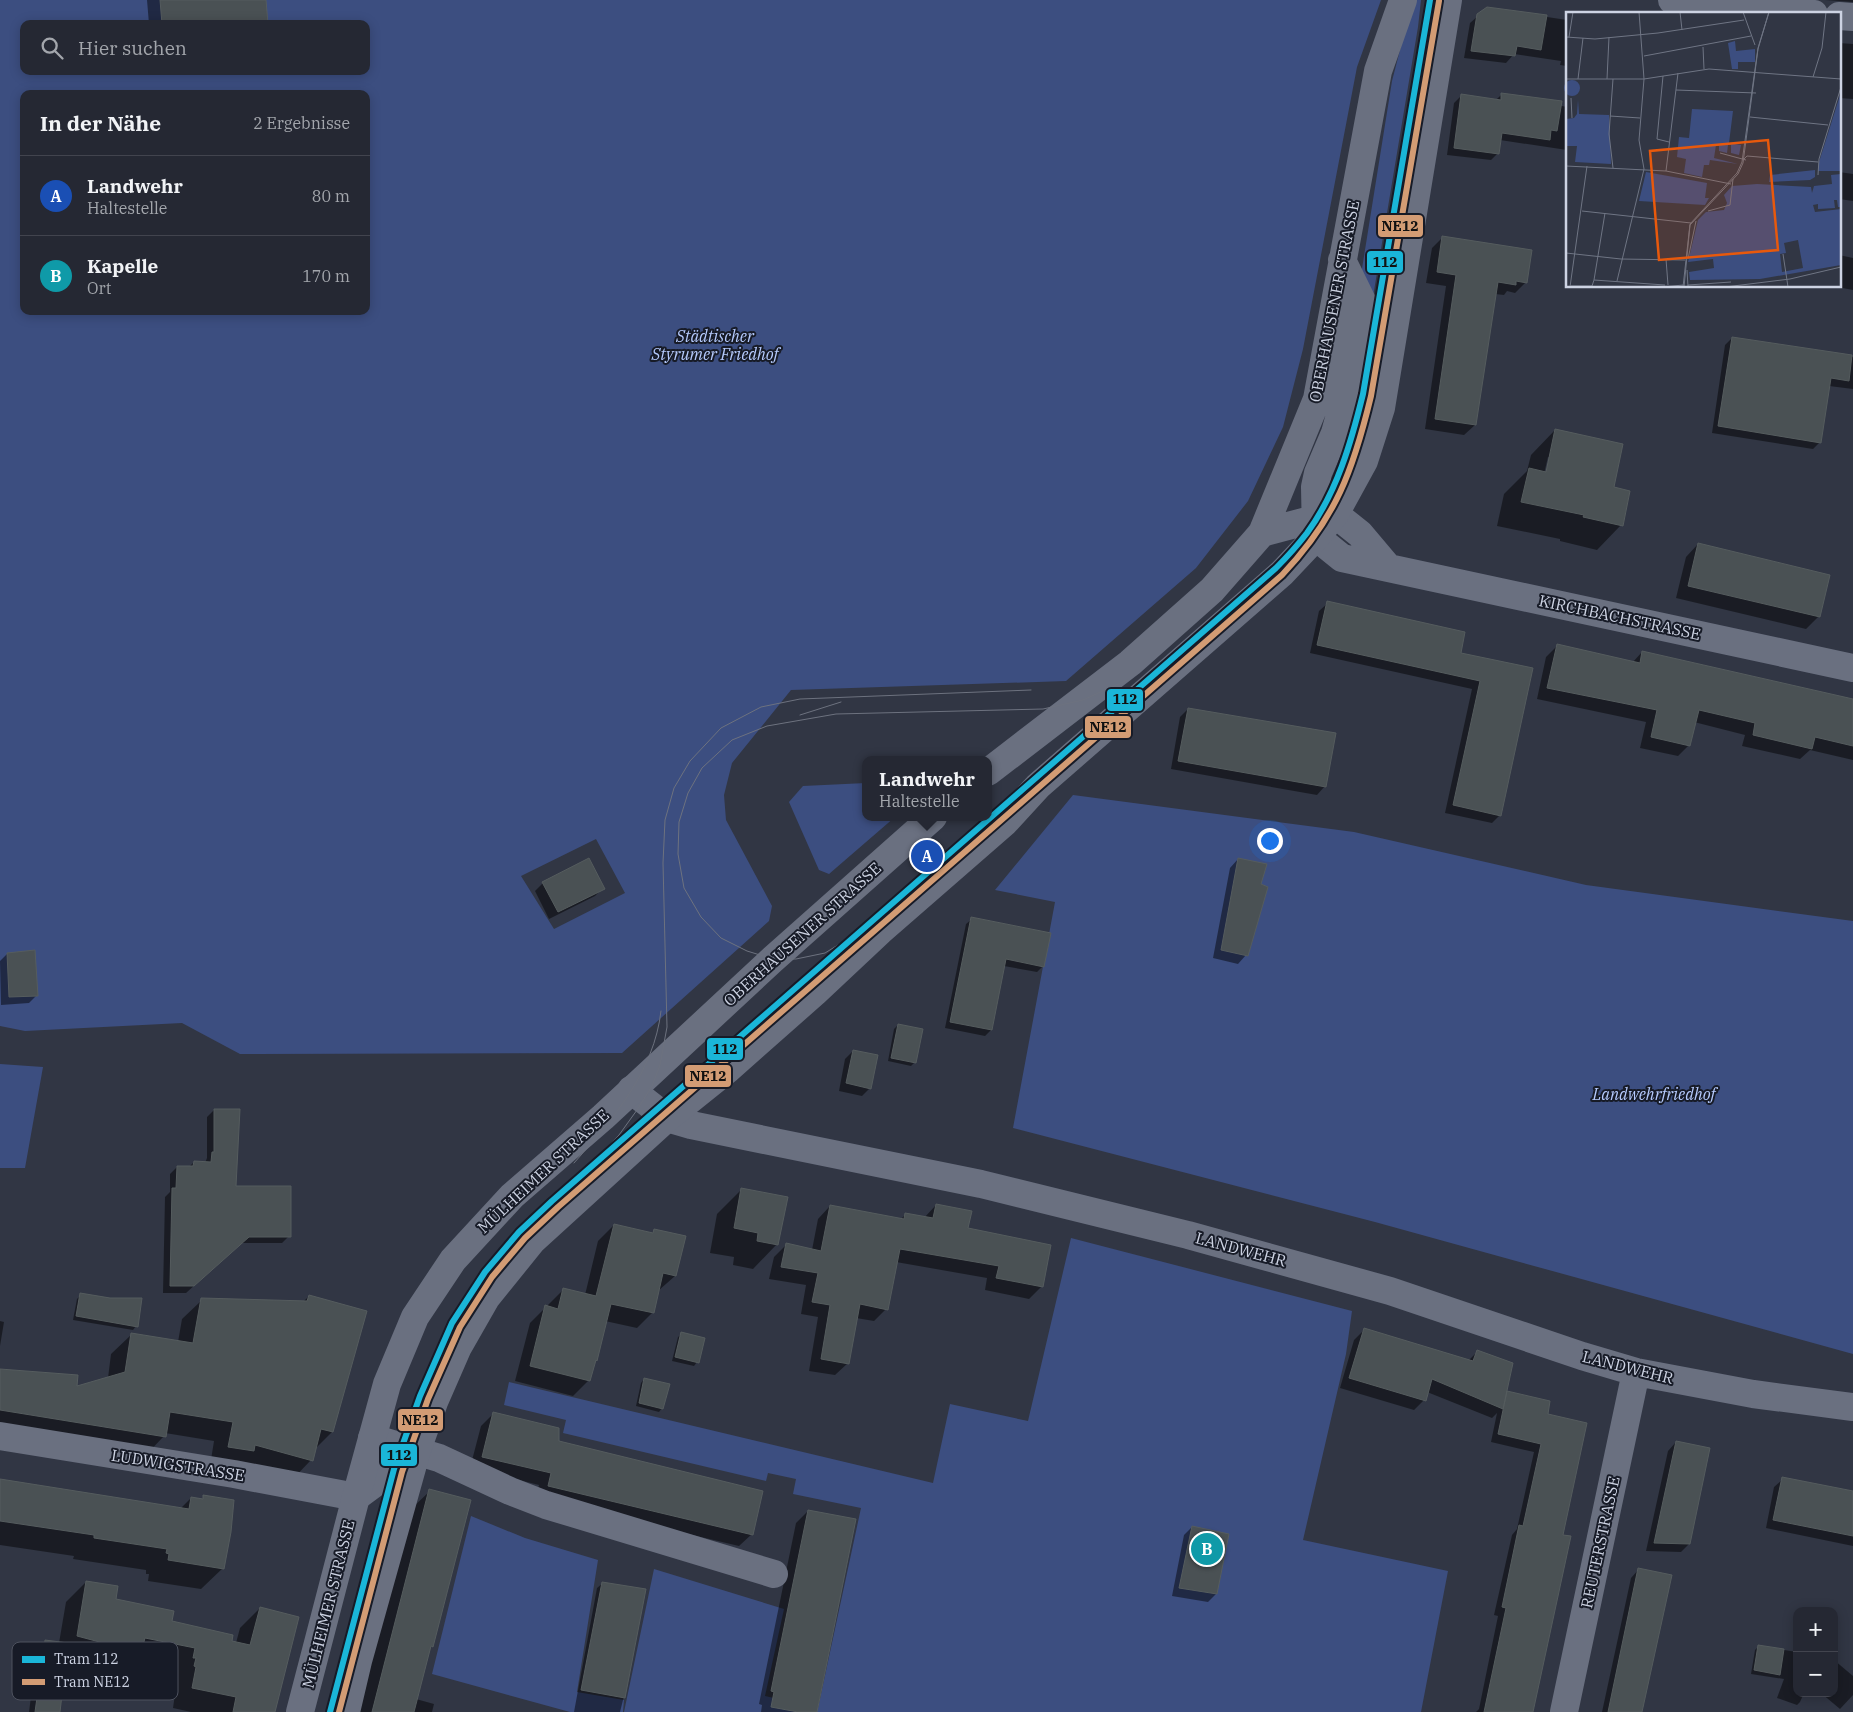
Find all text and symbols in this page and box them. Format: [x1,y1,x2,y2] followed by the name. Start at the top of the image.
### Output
[1566,12,1840,288] inset map
[20,20,370,75] search box
[38,34,66,62] icon: search
[78,36,187,60] text: Hier suchen
[40,109,161,137] text: In der Nähe
[253,113,350,133] text: 2 Ergebnisse
[87,174,183,198] text: Landwehr
[50,186,62,206] text: A
[312,186,350,206] text: 80 m
[87,198,167,218] text: Haltestelle
[1305,198,1363,404] street label: OBERHAUSENER STRASSE
[1377,214,1424,238] line badge: NE12
[1381,217,1419,235] text: NE12
[1366,250,1404,274] line badge: 112
[1372,253,1398,271] text: 112
[87,254,158,278] text: Kapelle
[50,266,62,286] text: B
[302,266,350,286] text: 170 m
[87,278,111,298] text: Ort
[651,326,782,364] park label: Städtischer Styrumer Friedhof
[1537,590,1703,644] street label: KIRCHBACHSTRASSE
[1106,688,1144,712] line badge: 112
[1112,690,1138,708] text: 112
[1084,715,1132,739] line badge: NE12
[1089,718,1127,736] text: NE12
[862,756,992,821] popup
[879,767,975,791] text: Landwehr
[879,791,960,811] text: Haltestelle
[1257,828,1283,854] your location
[911,837,943,875] pin: A
[719,858,885,1010] street label: OBERHAUSENER STRASSE
[706,1037,744,1061] line badge: 112
[712,1040,738,1058] text: 112
[684,1064,732,1088] line badge: NE12
[689,1067,727,1085] text: NE12
[1592,1084,1719,1104] park label: Landwehrfriedhof
[473,1105,613,1237] street label: MÜLHEIMER STRASSE
[1193,1227,1289,1271] street label: LANDWEHR
[1580,1346,1676,1388] street label: LANDWEHR
[397,1408,444,1432] line badge: NE12
[401,1411,439,1429] text: NE12
[380,1443,418,1467] line badge: 112
[110,1445,246,1485] street label: LUDWIGSTRASSE
[386,1446,412,1464] text: 112
[1576,1474,1624,1610] street label: REUTERSTRASSE
[297,1518,359,1690] street label: MÜLHEIMER STRASSE
[1191,1530,1223,1568] pin: B
[1793,1607,1838,1697] map controls
[1793,1607,1838,1652] button: +
[12,1642,178,1700] legend
[54,1650,119,1668] text: Tram 112
[1793,1652,1838,1697] button: −
[54,1673,130,1691] text: Tram NE12

